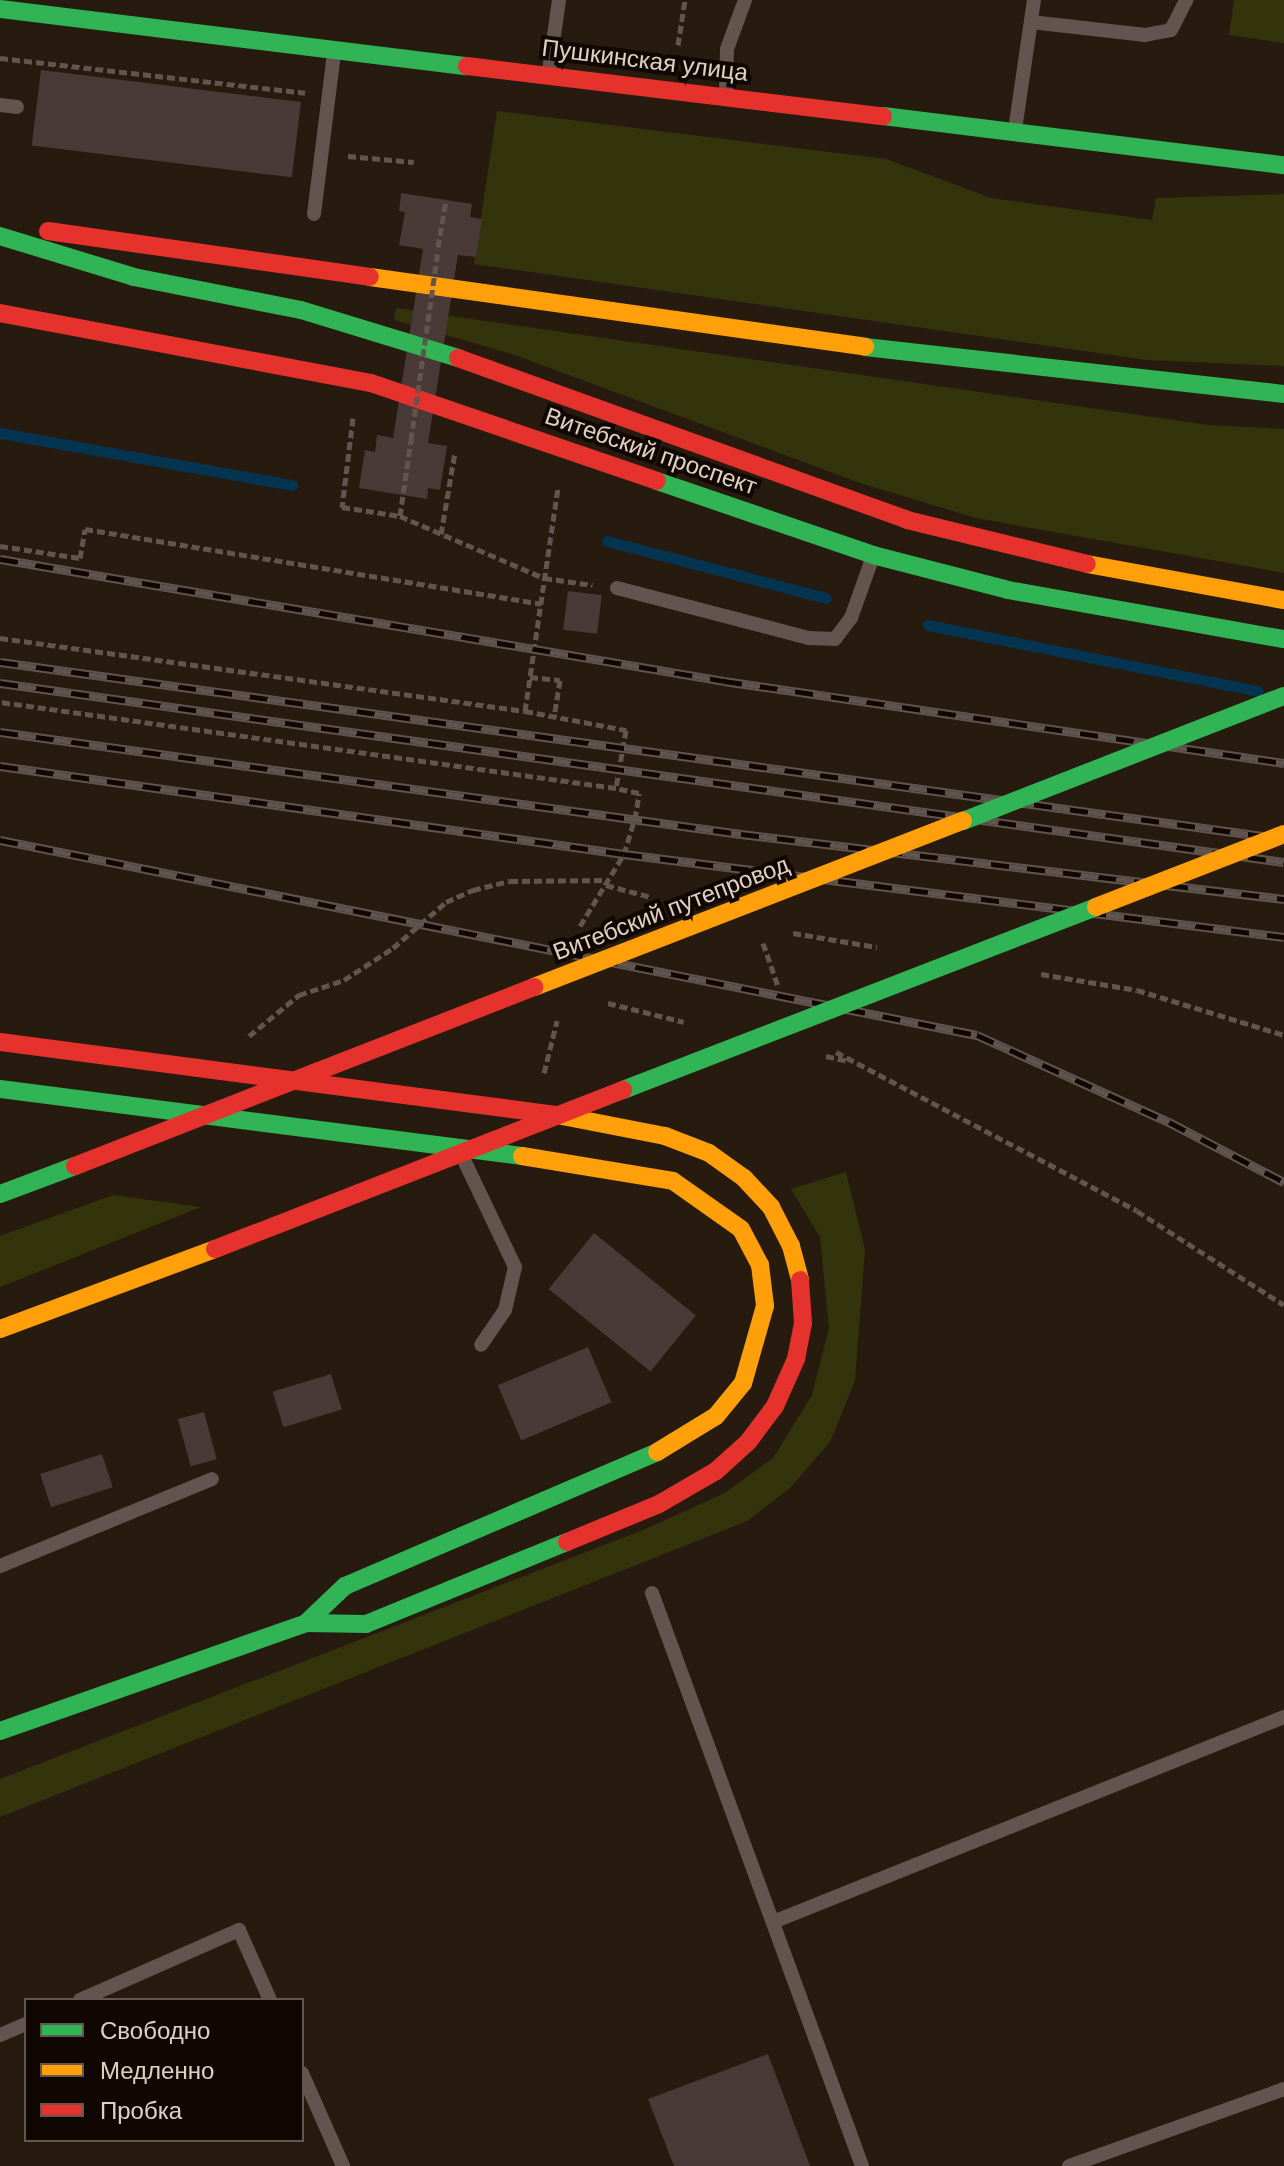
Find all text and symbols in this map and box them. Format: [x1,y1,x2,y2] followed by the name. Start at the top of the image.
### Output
[540,33,750,87] street label: Пушкинская улица
[541,401,761,501] street label: Витебский проспект
[549,850,793,966] street label: Витебский путепровод
[24,1998,304,2142] legend
[100,2015,210,2046] text: Свободно
[100,2055,214,2086] text: Медленно
[100,2095,182,2126] text: Пробка

